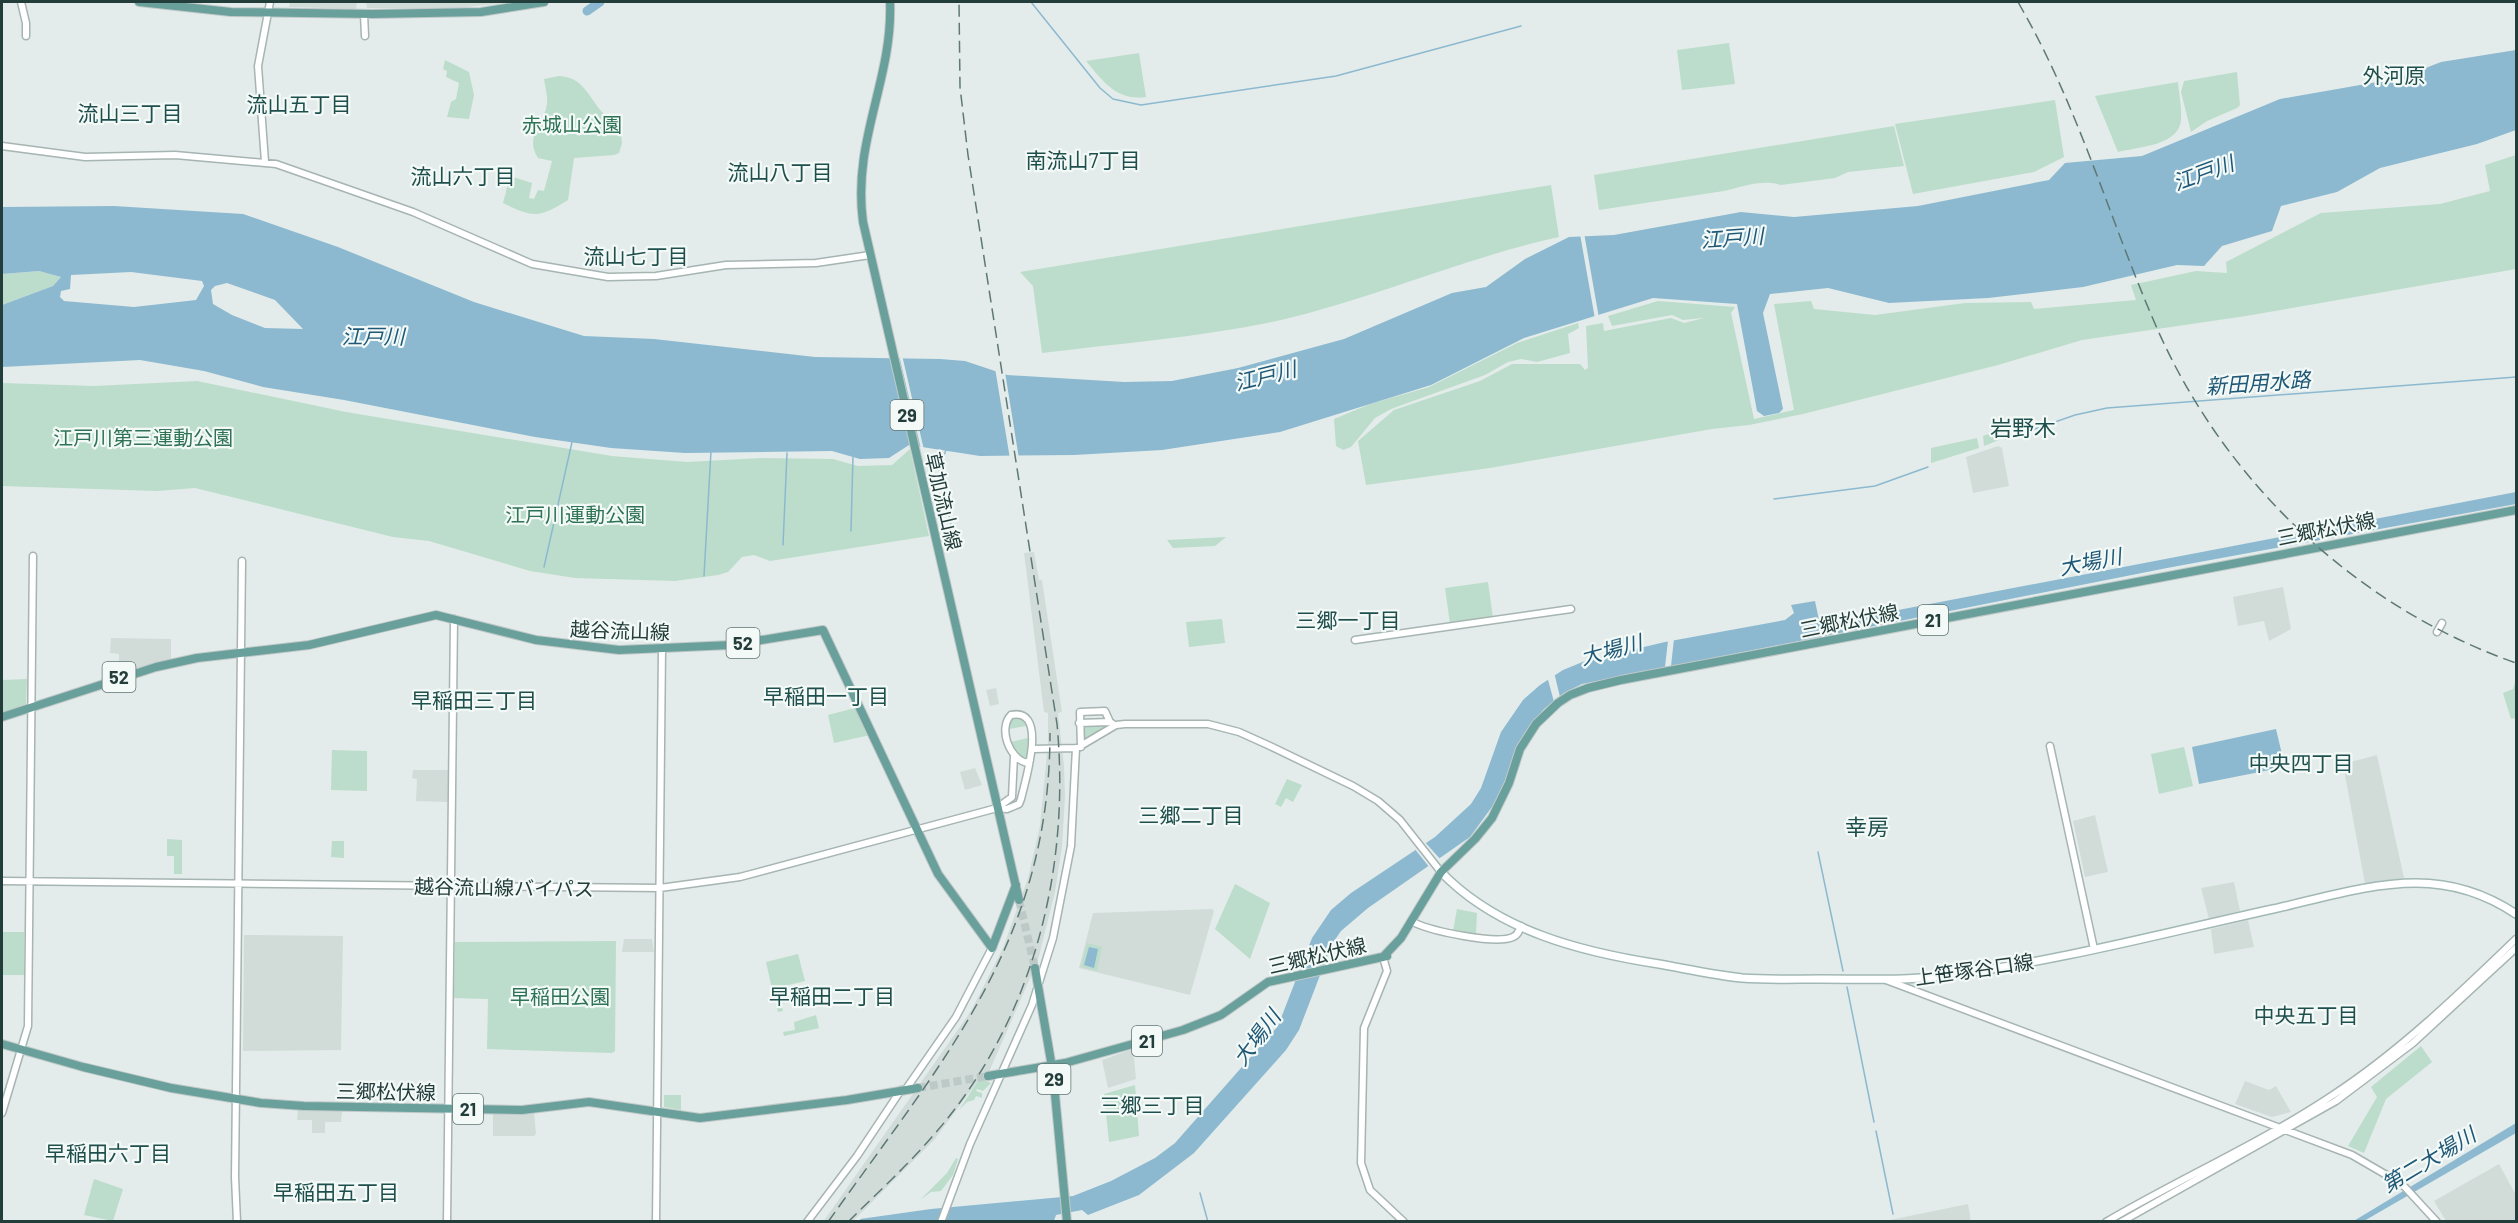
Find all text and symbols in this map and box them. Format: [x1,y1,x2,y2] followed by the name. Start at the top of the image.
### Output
[2363,62,2426,87] district label: 外河原
[247,91,352,116] district label: 流山五丁目
[78,100,183,125] district label: 流山三丁目
[522,112,622,136] park label: 赤城山公園
[1026,147,1140,172] district label: 南流山7丁目
[2169,149,2239,195] water label: 江戸川
[728,159,833,184] district label: 流山八丁目
[411,163,516,188] district label: 流山六丁目
[1700,222,1766,252] water label: 江戸川
[584,243,689,268] district label: 流山七丁目
[342,323,406,348] water label: 江戸川
[1231,355,1301,395] water label: 江戸川
[2205,366,2313,398] water label: 新田用水路
[890,400,924,430] road number: 29
[1990,414,2056,440] district label: 岩野木
[53,425,233,449] park label: 江戸川第三運動公園
[921,450,967,552] street label: 草加流山線
[505,502,645,526] park label: 江戸川運動公園
[2275,507,2377,549] street label: 三郷松伏線
[2057,542,2125,579] water label: 大場川
[1798,599,1900,641] street label: 三郷松伏線
[1918,605,1948,635] road number: 21
[1296,607,1401,632] district label: 三郷一丁目
[570,616,670,644] street label: 越谷流山線
[726,628,760,658] road number: 52
[1577,628,1647,669] water label: 大場川
[102,662,136,692] road number: 52
[763,683,889,708] district label: 早稲田一丁目
[411,687,537,712] district label: 早稲田三丁目
[2249,750,2354,775] district label: 中央四丁目
[1139,802,1244,827] district label: 三郷二丁目
[1845,813,1889,839] district label: 幸房
[414,873,594,901] street label: 越谷流山線バイパス
[1266,932,1368,978] street label: 三郷松伏線
[1913,949,2035,989] street label: 上笹塚谷口線
[769,983,895,1008] district label: 早稲田二丁目
[510,984,610,1008] park label: 早稲田公園
[2254,1002,2359,1027] district label: 中央五丁目
[1227,1003,1286,1070] water label: 大場川
[1132,1026,1162,1056] road number: 21
[1038,1064,1070,1094] road number: 29
[336,1078,436,1104] street label: 三郷松伏線
[1100,1092,1205,1117] district label: 三郷三丁目
[453,1094,483,1124] road number: 21
[2377,1120,2481,1197] water label: 第二大場川
[45,1140,171,1165] district label: 早稲田六丁目
[273,1179,399,1204] district label: 早稲田五丁目

